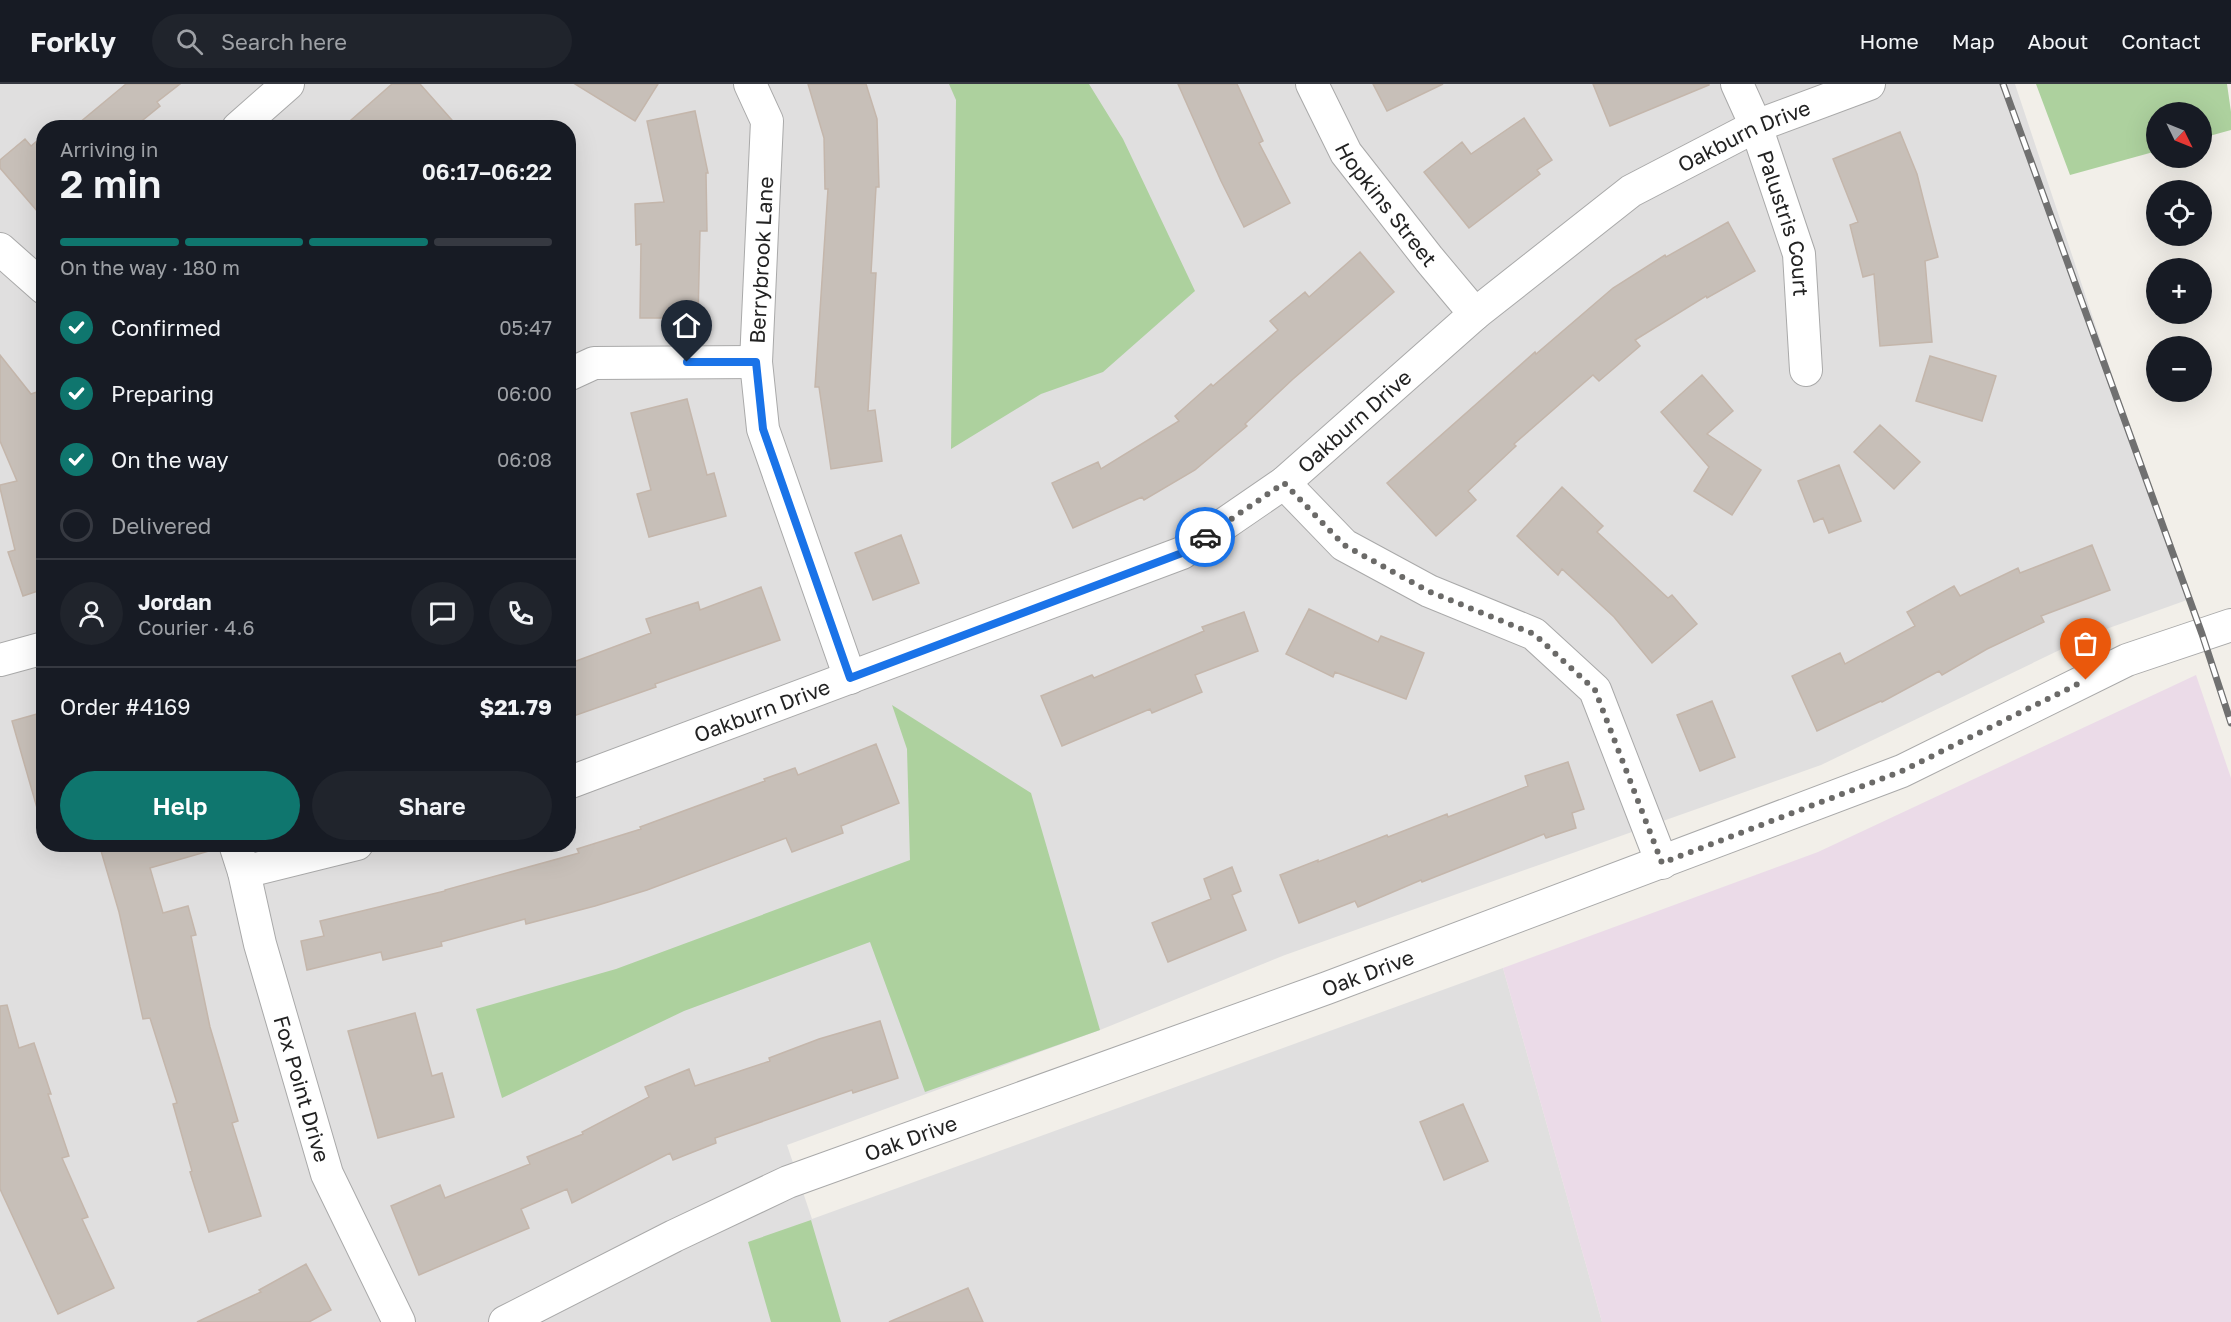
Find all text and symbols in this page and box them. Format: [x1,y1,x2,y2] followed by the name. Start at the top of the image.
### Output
[152,14,572,68] search box
[30,25,116,58] text: Forkly
[173,25,206,58] icon: search
[221,28,347,55] text: Search here
[1859,28,1919,54] text: Home
[1952,28,1995,54] text: Map
[2028,28,2088,54] text: About
[2121,28,2201,54] text: Contact
[1673,94,1814,178] street label: Oakburn Drive
[2146,102,2212,168] north arrow
[2146,102,2212,402] map controls
[60,137,158,161] text: Arriving in
[1330,138,1443,272] street label: Hopkins Street
[1752,147,1815,297] street label: Palustris Court
[422,158,552,185] text: 06:17–06:22
[60,160,161,207] text: 2 min
[744,176,778,344] street label: Berrybrook Lane
[2146,180,2212,246] button: locate
[60,255,240,279] text: On the way · 180 m
[2146,258,2212,324] button: +
[661,300,712,362] pin
[670,309,703,342] icon: home
[60,311,93,344] icon: check
[111,314,221,341] text: Confirmed
[499,315,552,339] text: 05:47
[2146,336,2212,402] button: −
[1292,364,1416,478] street label: Oakburn Drive
[60,377,93,410] icon: check
[111,380,214,407] text: Preparing
[497,381,552,405] text: 06:00
[60,443,93,476] icon: check
[111,446,229,473] text: On the way
[497,447,552,471] text: 06:08
[1175,507,1235,567] courier
[111,512,211,539] text: Delivered
[1189,521,1222,554] icon: car
[60,582,123,645] button: person
[411,582,474,645] button: chat
[489,582,552,645] button: phone
[138,588,212,615] text: Jordan
[138,615,255,639] text: Courier · 4.6
[2060,618,2111,680] pin
[2069,627,2102,660] icon: bag
[690,673,834,748] street label: Oakburn Drive
[60,693,191,720] text: Order #4169
[480,693,552,720] text: $21.79
[60,771,300,840] button: Help
[312,771,552,840] button: Share
[1318,943,1417,1002] street label: Oak Drive
[269,1012,336,1165] street label: Fox Point Drive
[861,1109,960,1166] street label: Oak Drive

